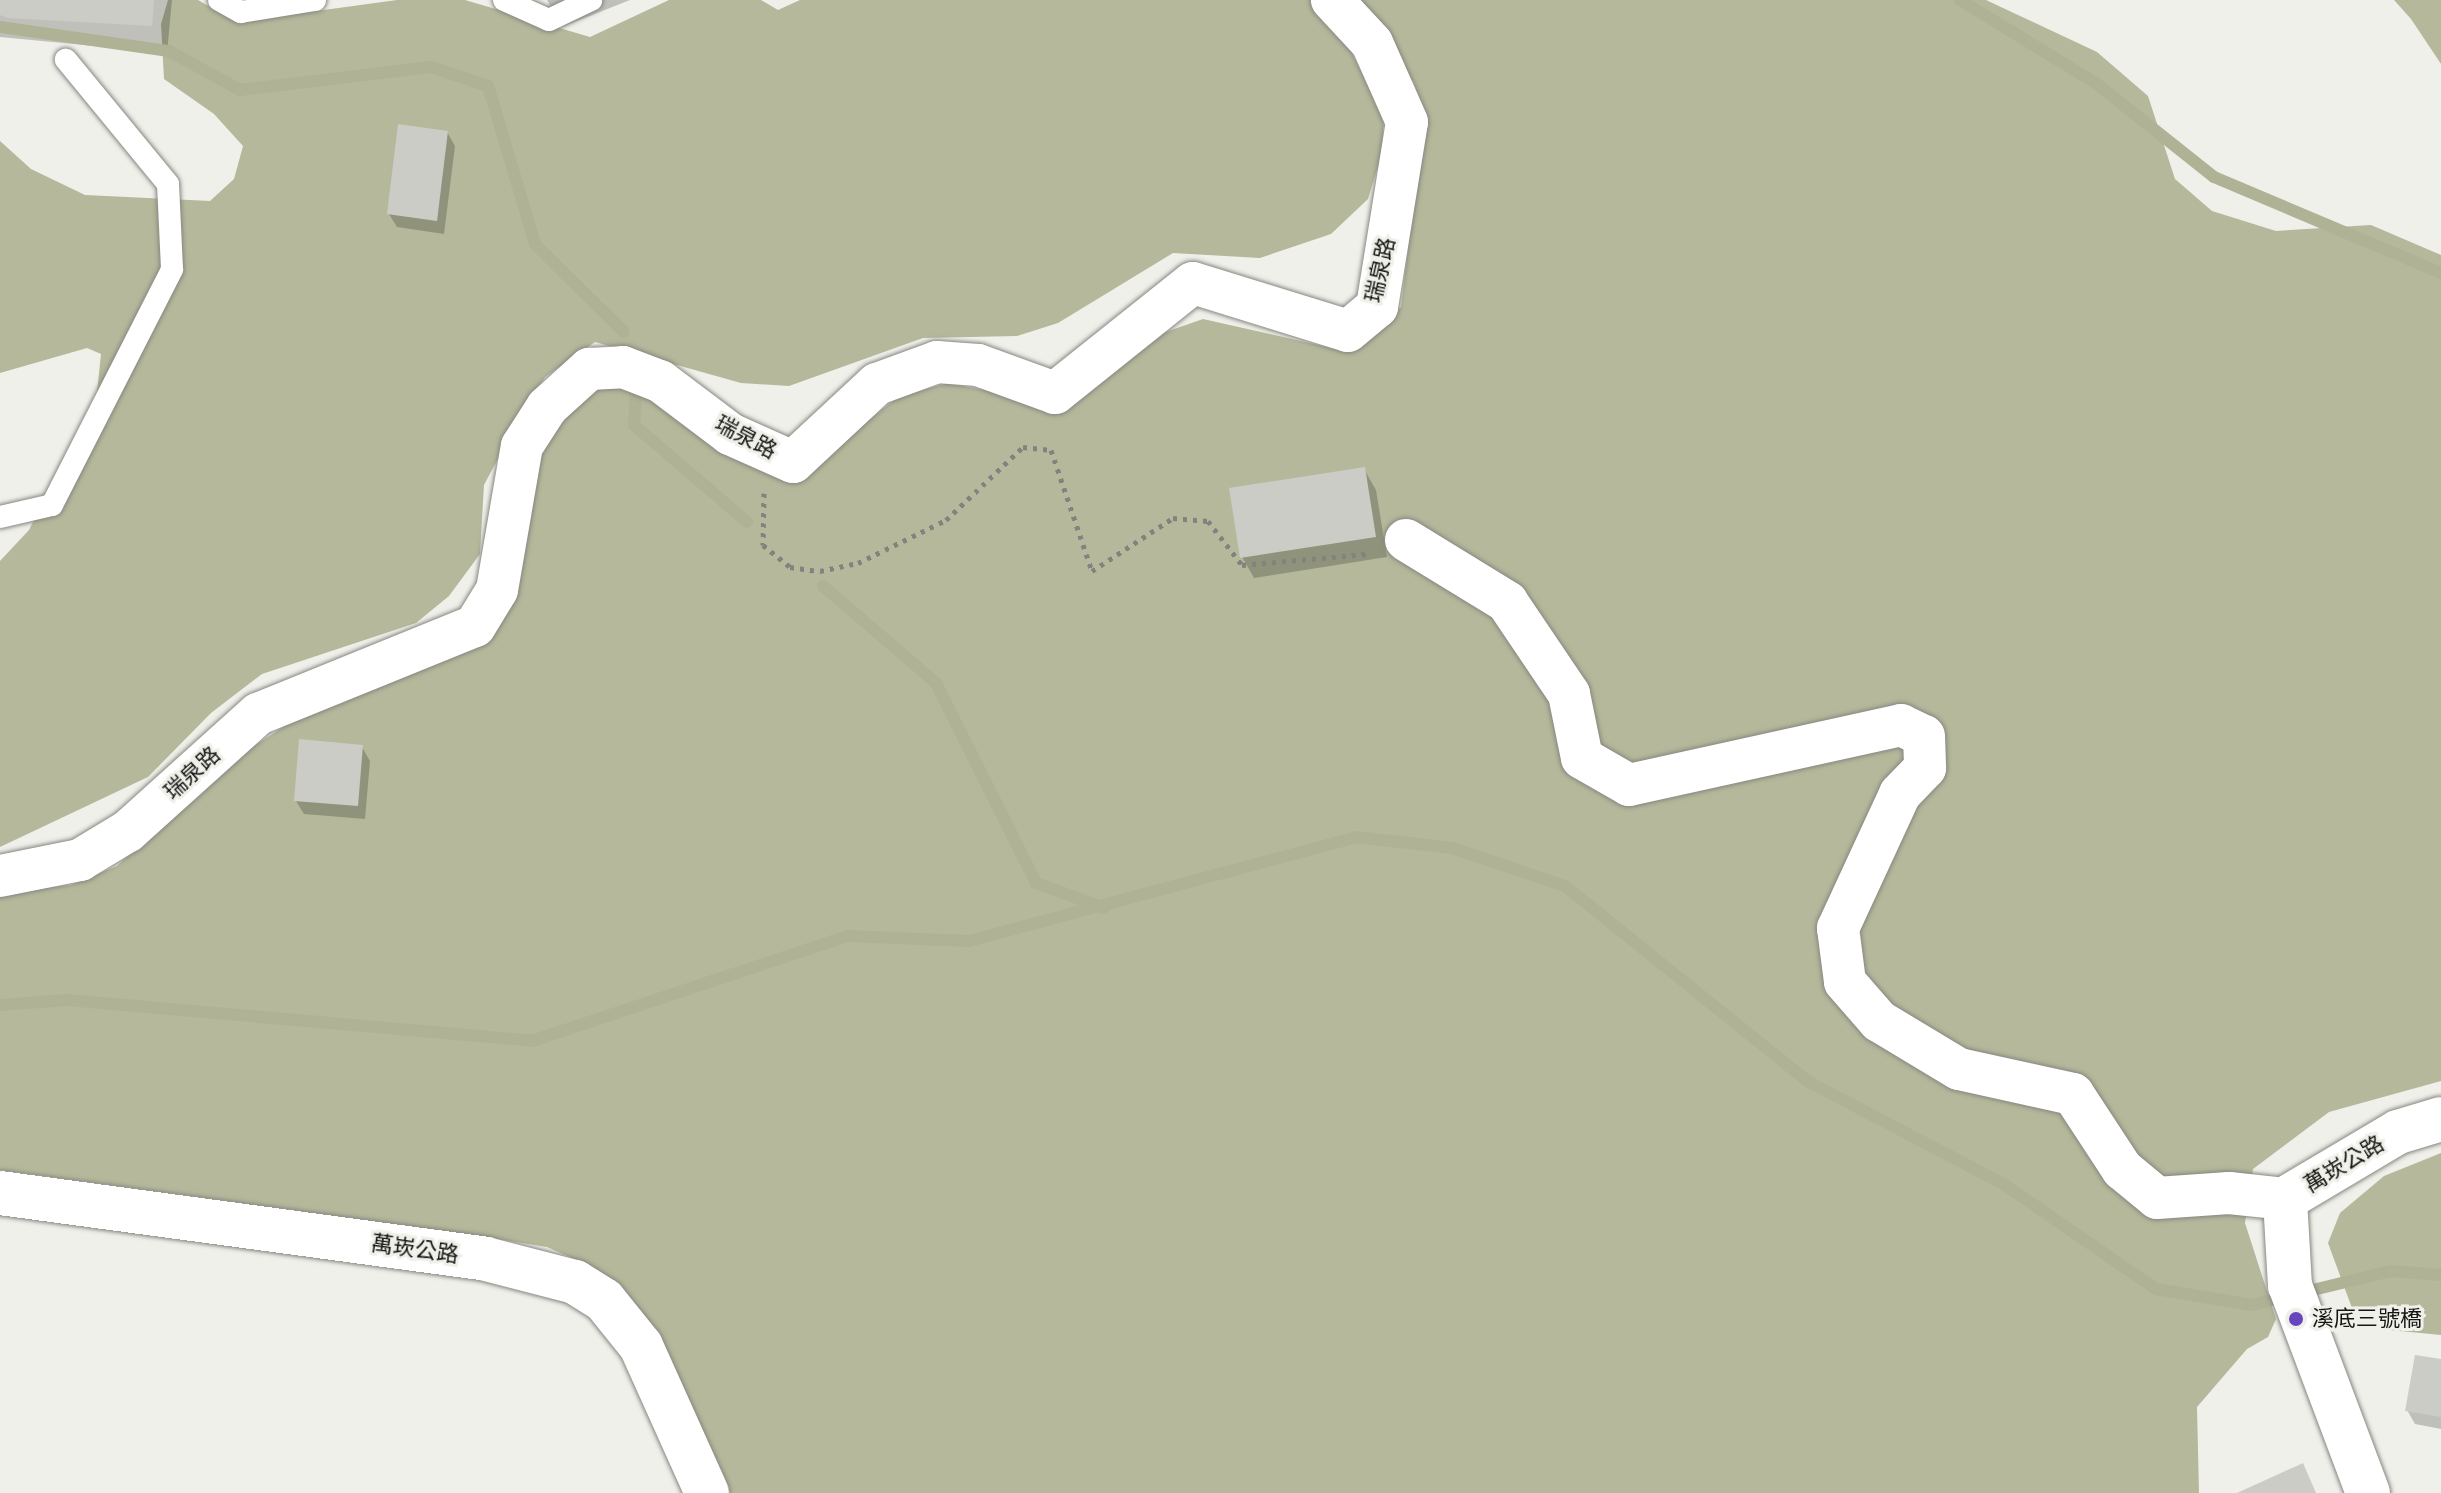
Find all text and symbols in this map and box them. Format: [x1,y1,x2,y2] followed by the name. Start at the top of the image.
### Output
[1360,235,1400,305] street label: 瑞泉路
[711,410,781,464] street label: 瑞泉路
[159,741,225,805] street label: 瑞泉路
[2299,1130,2389,1198] street label: 萬崁公路
[370,1230,460,1268] street label: 萬崁公路
[2312,1306,2422,1332] place label: 溪底三號橋
[2287,1310,2305,1328] marker: 溪底三號橋

